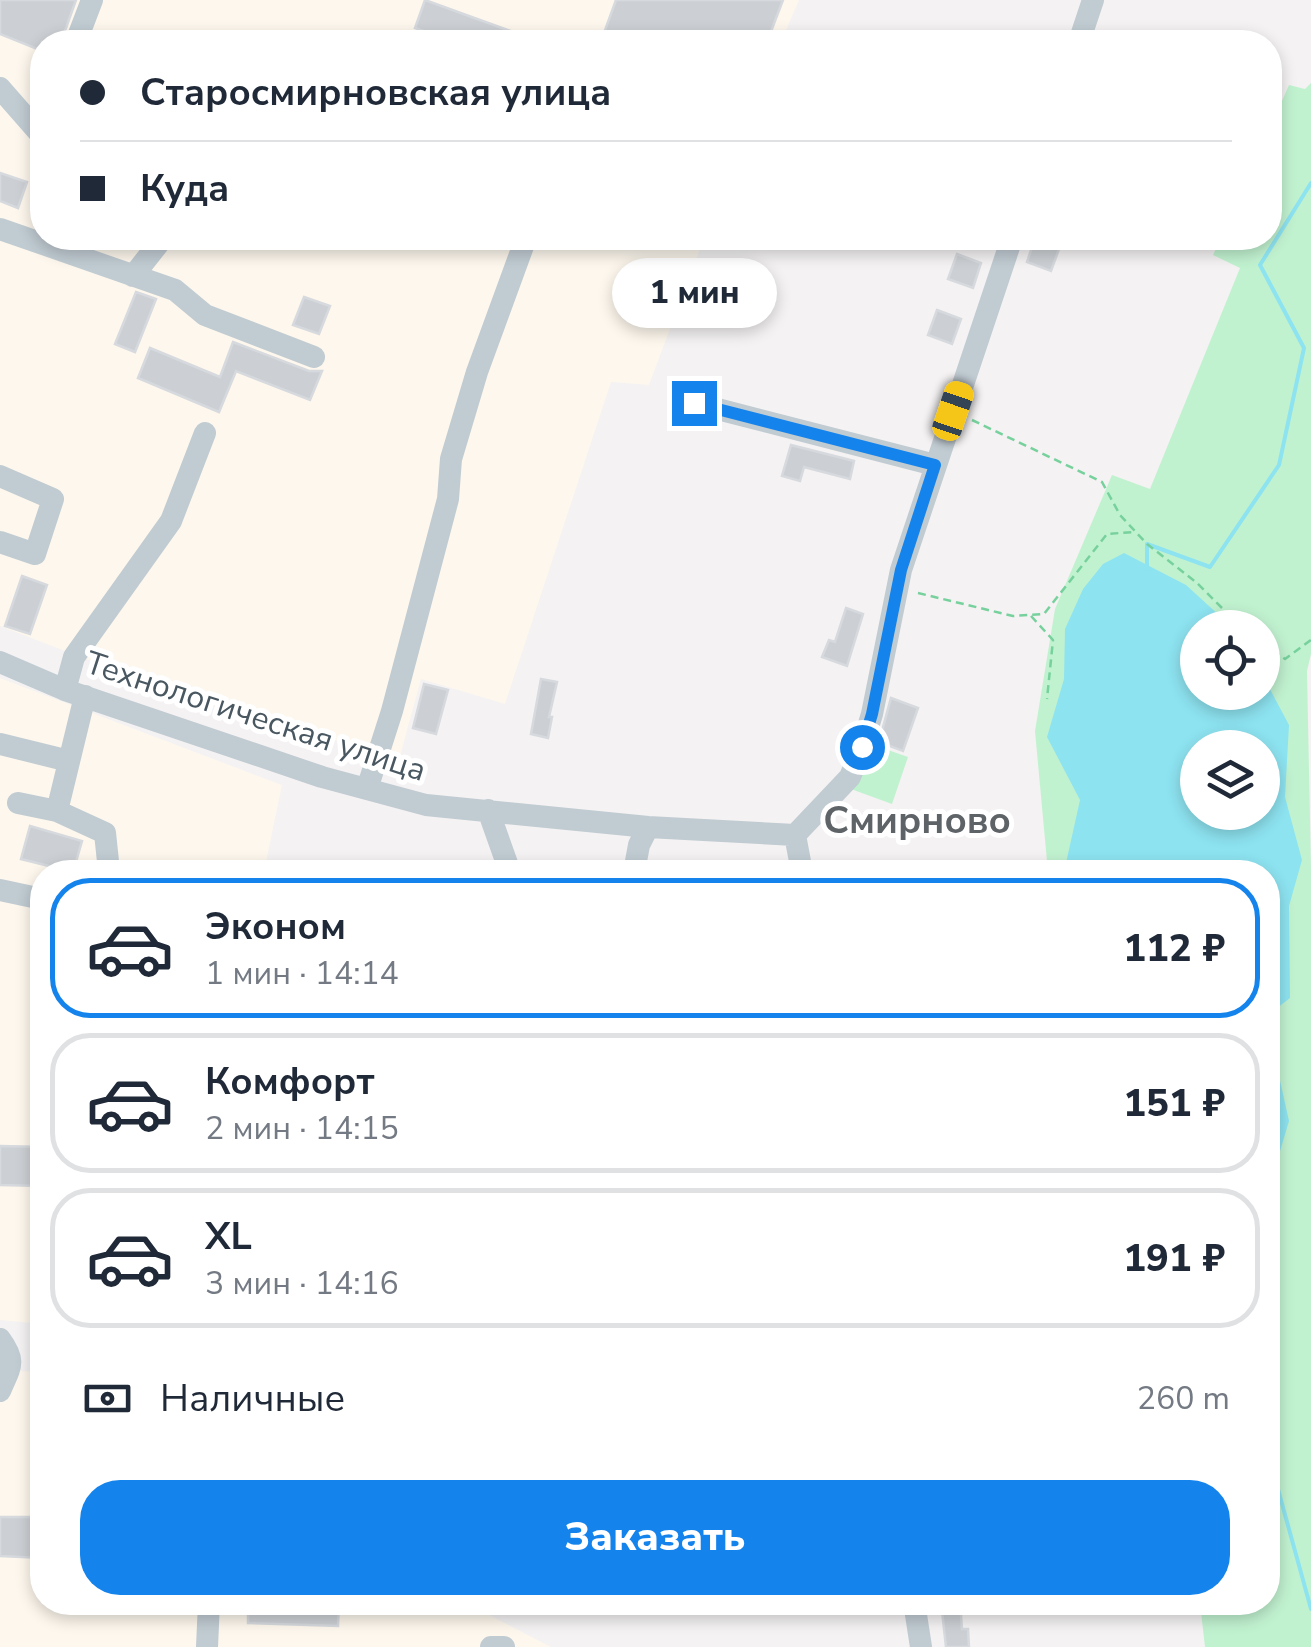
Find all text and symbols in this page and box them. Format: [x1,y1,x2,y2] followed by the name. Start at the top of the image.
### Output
[140,67,611,118] text: Старосмирновская улица
[140,163,229,214] text: Куда
[612,258,776,328] callout: 1 мин
[649,271,740,314] text: 1 мин
[929,378,977,444] car
[672,381,717,426] route end
[1180,610,1280,830] map controls
[1180,610,1280,710] button: locate
[80,641,432,792] street label: Технологическая улица
[840,725,885,770] route start
[1180,730,1280,830] button: layers
[823,795,1011,846] district label: Смирново
[205,901,346,952] text: Эконом
[85,903,175,993] icon: car
[1123,923,1225,974] text: 112 ₽
[205,952,399,995] text: 1 мин · 14:14
[205,1056,374,1107] text: Комфорт
[85,1058,175,1148] icon: car
[1123,1078,1225,1129] text: 151 ₽
[205,1107,399,1150] text: 2 мин · 14:15
[205,1211,252,1262] text: XL
[85,1213,175,1303] icon: car
[1123,1233,1225,1284] text: 191 ₽
[205,1262,399,1305] text: 3 мин · 14:16
[80,1371,135,1426] icon: cash
[160,1373,345,1424] text: Наличные
[1137,1377,1230,1420] text: 260 m
[80,1480,1230,1595] button: Заказать

